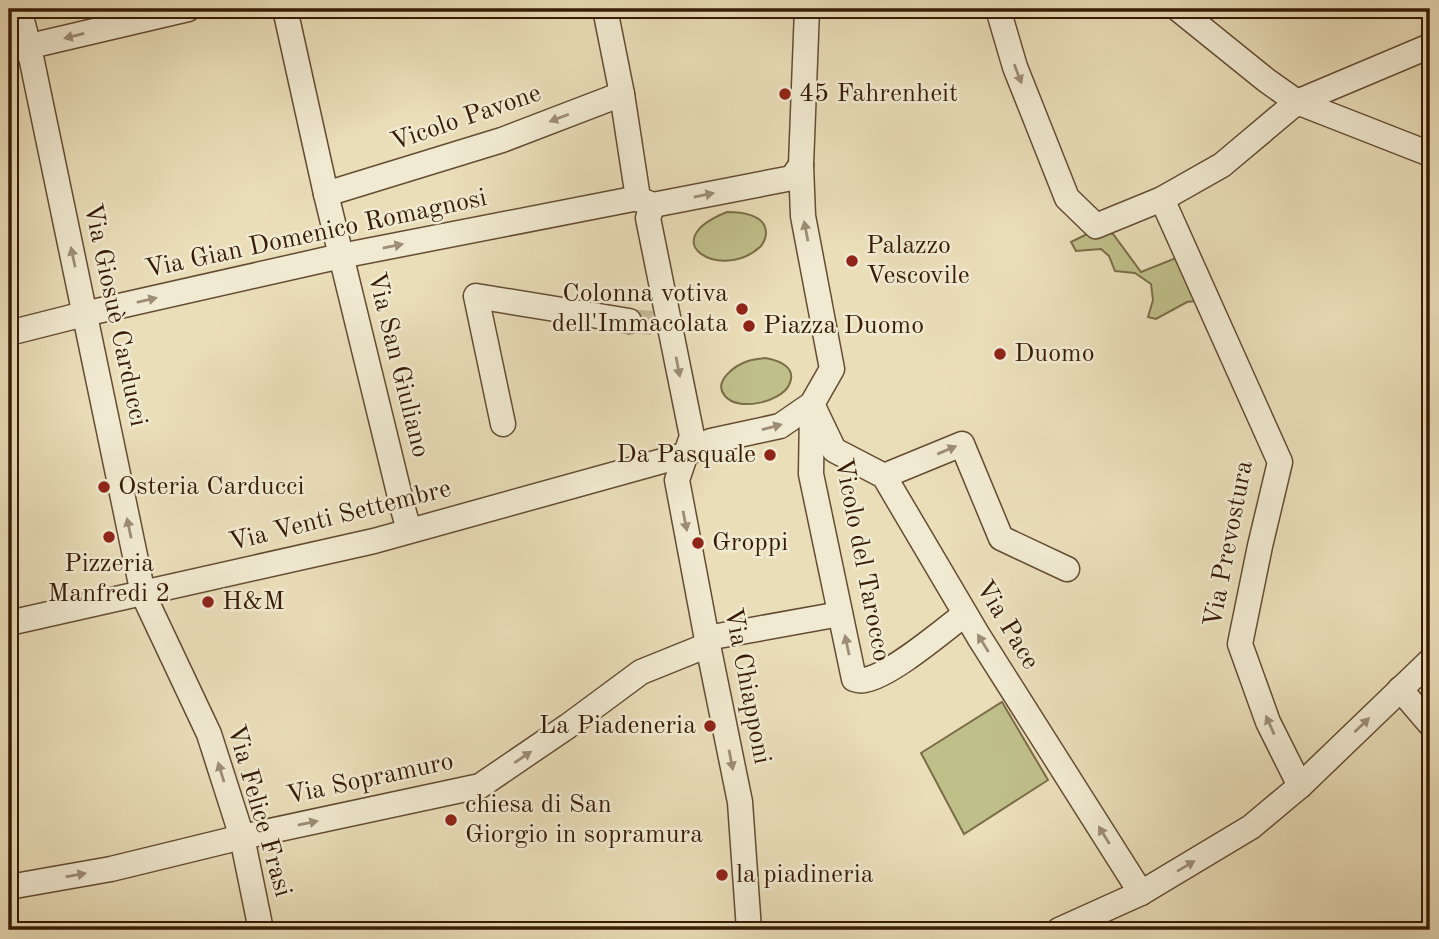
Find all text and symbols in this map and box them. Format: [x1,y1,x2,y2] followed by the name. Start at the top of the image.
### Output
[63,31,85,42] one-way arrow
[1013,63,1024,84] one-way arrow
[387,80,545,156] street label: Vicolo Pavone
[799,81,958,107] place label: 45 Fahrenheit
[777,86,793,102] marker: 45 Fahrenheit
[548,113,569,124] one-way arrow
[143,185,489,283] street label: Via Gian Domenico Romagnosi
[693,189,715,200] one-way arrow
[79,201,151,429] street label: Via Giosuè Carducci
[801,220,812,242] one-way arrow
[866,233,970,289] place label: Palazzo Vescovile
[382,241,404,252] one-way arrow
[67,246,78,268] one-way arrow
[844,253,860,269] marker: Palazzo Vescovile
[362,270,434,460] street label: Via San Giuliano
[552,281,728,337] place label: Colonna votiva dell'Immacolata
[136,295,158,306] one-way arrow
[734,301,750,317] marker: Colonna votiva dell'Immacolata
[763,313,924,339] place label: Piazza Duomo
[741,318,757,334] marker: Piazza Duomo
[1014,341,1095,367] place label: Duomo
[992,346,1008,362] marker: Duomo
[672,356,683,378] one-way arrow
[761,421,782,431] one-way arrow
[616,442,756,468] place label: Da Pasquale
[937,444,957,456] one-way arrow
[762,447,778,463] marker: Da Pasquale
[830,456,894,664] street label: Vicolo del Tarocco
[1200,458,1258,630] street label: Via Prevostura
[118,474,304,500] place label: Osteria Carducci
[226,476,454,556] street label: Via Venti Settembre
[96,479,112,495] marker: Osteria Carducci
[680,510,691,532] one-way arrow
[123,517,134,539] one-way arrow
[101,529,117,545] marker: Pizzeria Manfredi 2
[712,530,788,556] place label: Groppi
[690,535,706,551] marker: Groppi
[48,551,170,607] place label: Pizzeria Manfredi 2
[970,576,1044,674] street label: Via Pace
[222,589,285,615] place label: H&M
[200,594,216,610] marker: H&M
[719,606,775,766] street label: Via Chiapponi
[841,634,852,656] one-way arrow
[976,634,989,653] one-way arrow
[539,713,696,739] place label: La Piadeneria
[1264,715,1276,735] one-way arrow
[1354,717,1370,734] one-way arrow
[702,718,718,734] marker: La Piadeneria
[222,722,296,900] street label: Via Felice Frasi
[284,749,456,809] street label: Via Sopramuro
[726,749,737,771] one-way arrow
[514,750,532,764] one-way arrow
[216,761,226,782] one-way arrow
[465,792,703,848] place label: chiesa di San Giorgio in sopramura
[443,812,459,828] marker: chiesa di San Giorgio in sopramura
[297,817,319,828] one-way arrow
[1098,826,1111,845] one-way arrow
[1176,860,1195,873] one-way arrow
[736,862,874,888] place label: la piadineria
[714,867,730,883] marker: la piadineria
[65,869,87,880] one-way arrow

